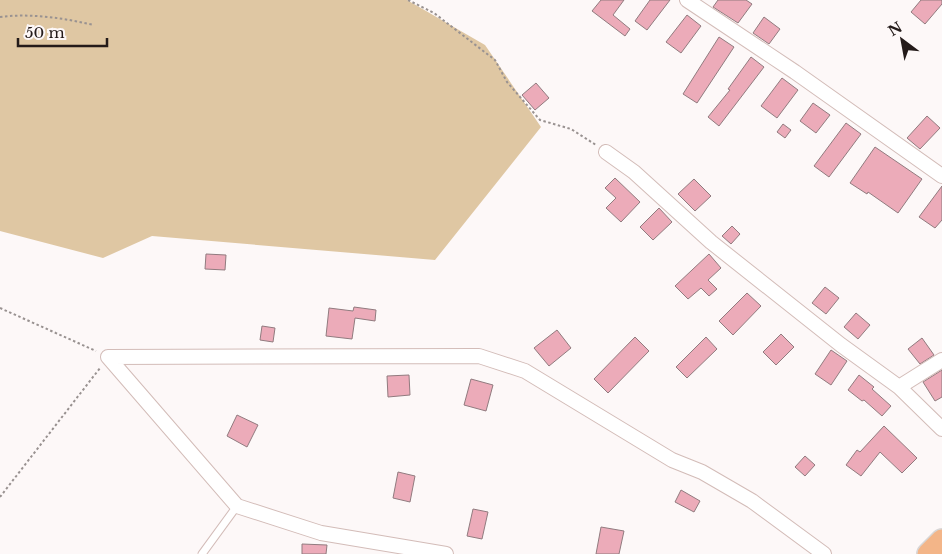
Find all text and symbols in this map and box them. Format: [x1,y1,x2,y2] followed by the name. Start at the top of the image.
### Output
[18,15,106,47] scale bar
[877,15,927,65] north arrow
[885,18,905,40] text: N
[25,23,65,42] text: 50 m

